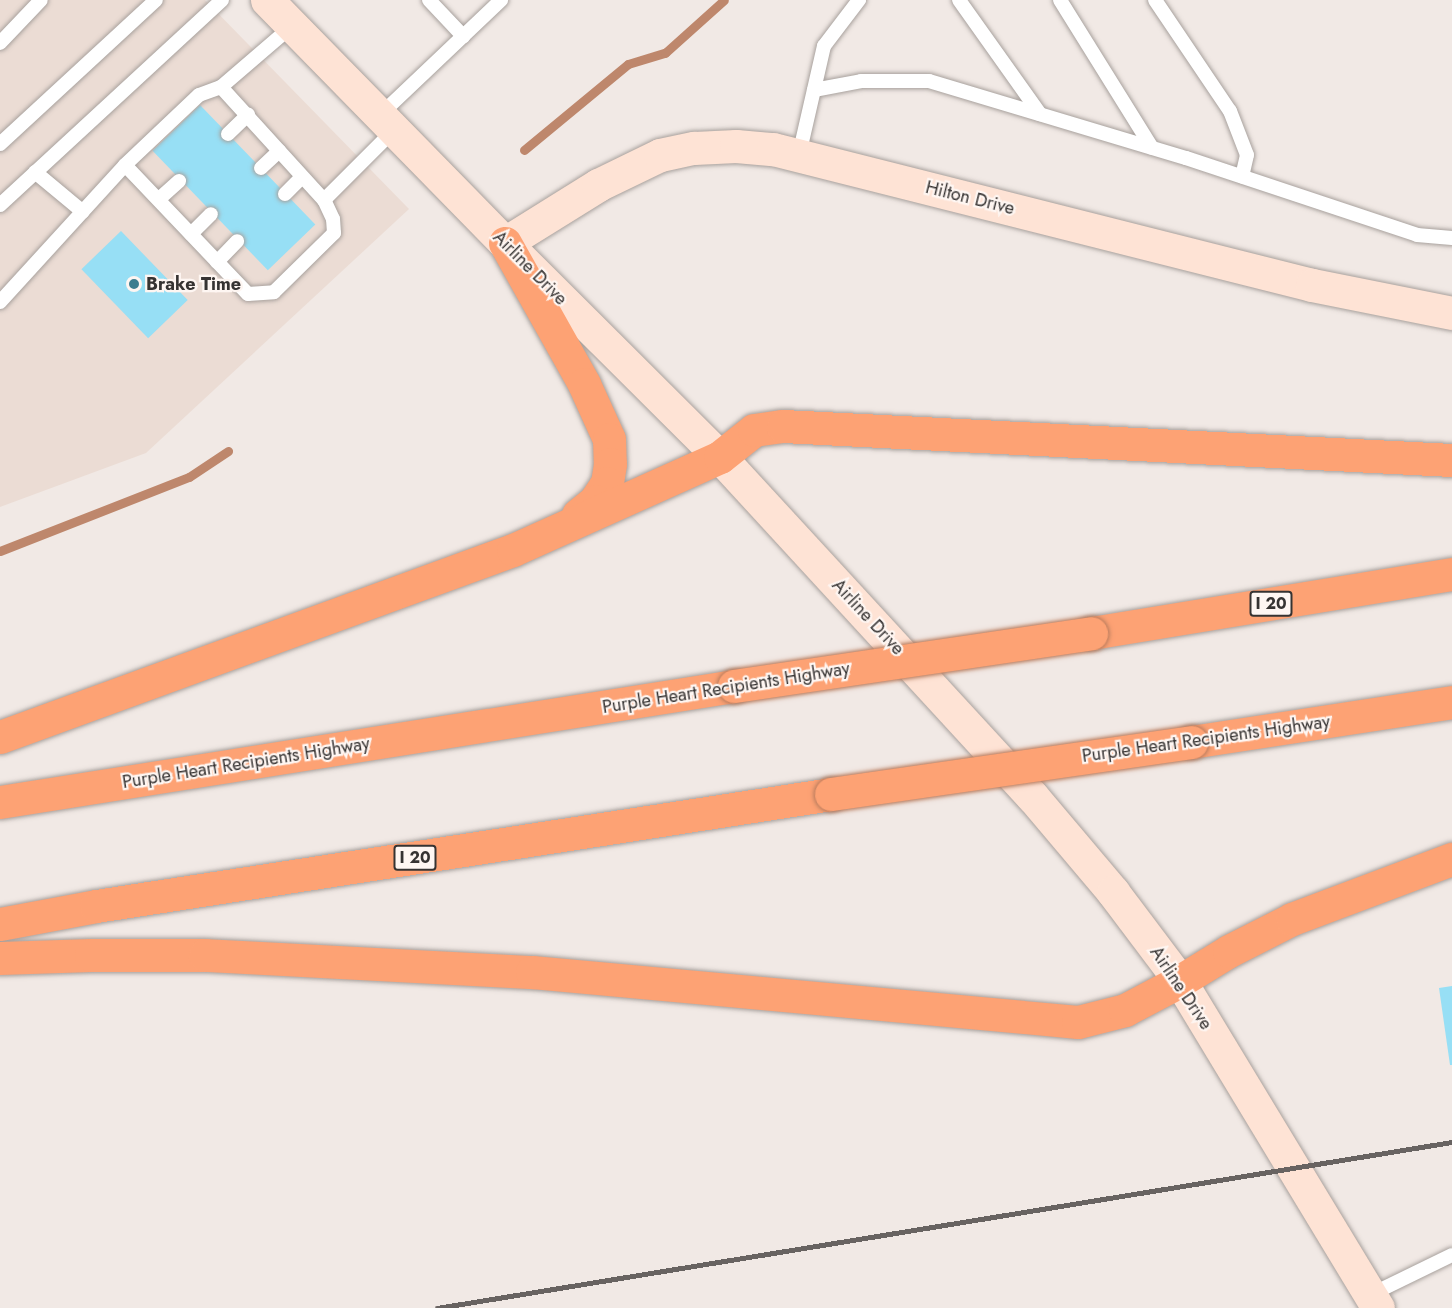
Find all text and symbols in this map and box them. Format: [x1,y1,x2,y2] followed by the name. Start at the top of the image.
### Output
[923,177,1017,219] street label: Hilton Drive
[489,227,571,309] street label: Airline Drive
[146,273,241,295] place label: Brake Time
[127,277,141,291] marker: Brake Time
[827,575,909,659] street label: Airline Drive
[1248,591,1294,617] road number: I 20
[601,658,851,718] street label: Purple Heart Recipients Highway
[1081,711,1331,767] street label: Purple Heart Recipients Highway
[121,733,371,793] street label: Purple Heart Recipients Highway
[392,845,438,871] road number: I 20
[1145,942,1217,1034] street label: Airline Drive

